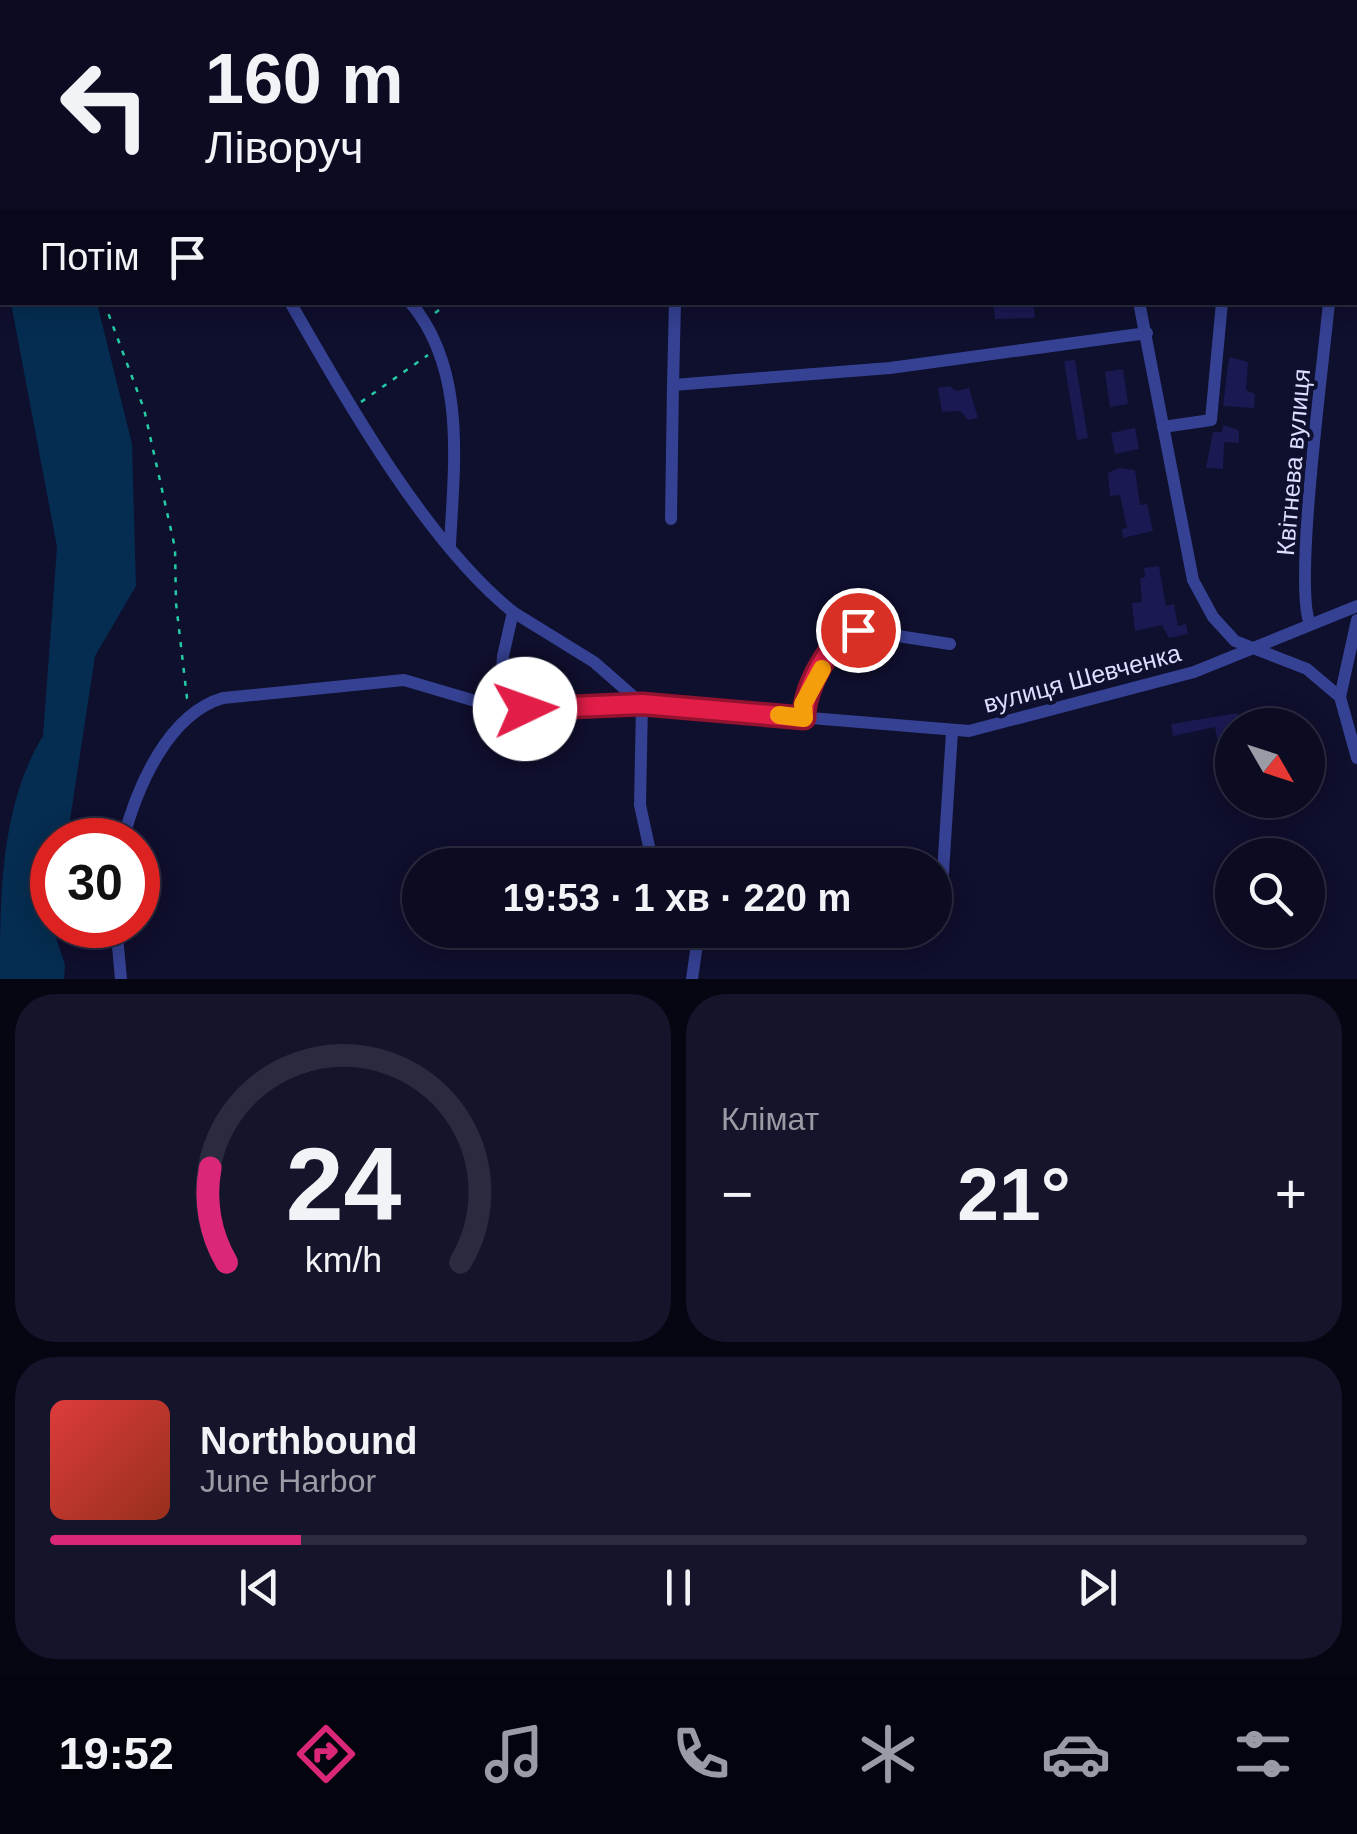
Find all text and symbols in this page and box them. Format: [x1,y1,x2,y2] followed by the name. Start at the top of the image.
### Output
[40,40,170,170] icon: left
[205,40,403,118] text: 160 m
[205,122,363,173] text: Ліворуч
[160,230,215,285] icon: arrive
[40,236,140,278] text: Потім
[1271,367,1315,557] street label: Квітнева вулиця
[816,588,901,673] pin
[831,603,886,658] icon: arrive
[980,638,1184,718] street label: вулиця Шевченка
[473,657,577,761] position arrow
[1215,708,1325,818] north arrow
[1215,708,1325,948] map controls
[30,818,160,948] speed limit sign: 30
[1215,838,1325,948] button: search
[503,877,851,919] text: 19:53 · 1 хв · 220 m
[721,1101,819,1137] text: Клімат
[285,1126,401,1242] text: 24
[957,1152,1071,1236] text: 21°
[721,1163,753,1225] text: −
[1275,1163,1307,1225] text: +
[304,1240,382,1280] text: km/h
[200,1420,417,1462] text: Northbound
[200,1463,376,1499] text: June Harbor
[232,1560,287,1615] icon: previous
[651,1560,706,1615] icon: pause
[1070,1560,1125,1615] icon: next
[291,1719,361,1789] icon: directions
[479,1719,549,1789] icon: music
[666,1719,736,1789] icon: phone
[853,1719,923,1789] icon: climate
[1041,1719,1111,1789] icon: car
[1228,1719,1298,1789] icon: filters
[59,1728,174,1779] text: 19:52

